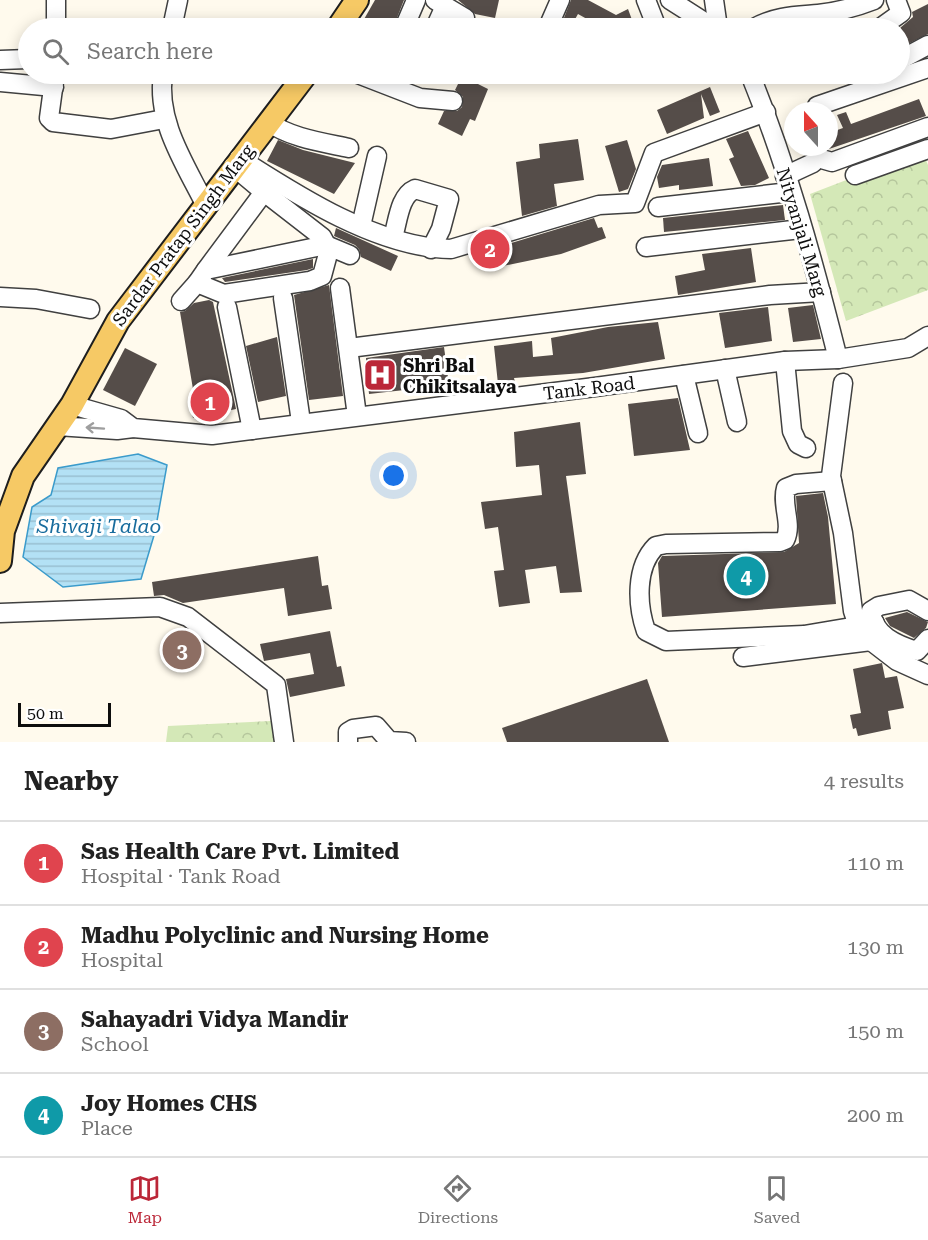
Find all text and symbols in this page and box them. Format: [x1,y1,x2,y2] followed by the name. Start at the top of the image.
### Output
[18,18,910,84] search box
[39,35,72,68] icon: search
[87,39,213,64] text: Search here
[784,102,838,156] north arrow
[108,140,259,330] street label: Sardar Pratap Singh Marg
[772,165,832,300] street label: Nityanjali Marg
[470,226,510,272] pin: 2
[403,355,517,397] place label: Shri Bal Chikitsalaya
[362,357,398,393] hospital icon: Shri Bal Chikitsalaya
[542,372,636,404] street label: Tank Road
[190,380,230,424] pin: 1
[86,423,106,434] one-way arrow
[379,461,408,490] your location
[36,514,161,538] water label: Shivaji Talao
[726,554,766,598] pin: 4
[162,628,201,672] pin: 3
[18,700,111,728] scale bar
[27,704,64,723] text: 50 m
[24,766,118,796] text: Nearby
[824,769,904,793] text: 4 results
[81,839,399,864] text: Sas Health Care Pvt. Limited
[38,851,49,875] text: 1
[847,851,904,875] text: 110 m
[81,864,281,888] text: Hospital · Tank Road
[81,923,489,948] text: Madhu Polyclinic and Nursing Home
[38,935,49,959] text: 2
[847,935,904,959] text: 130 m
[81,948,163,972] text: Hospital
[81,1007,349,1032] text: Sahayadri Vidya Mandir
[38,1019,49,1043] text: 3
[847,1019,904,1043] text: 150 m
[81,1032,149,1056] text: School
[81,1091,257,1116] text: Joy Homes CHS
[38,1103,49,1127] text: 4
[847,1103,904,1127] text: 200 m
[81,1116,133,1140] text: Place
[128,1172,162,1227] tab: Map
[418,1172,498,1227] tab: Directions
[754,1172,800,1227] tab: Saved

